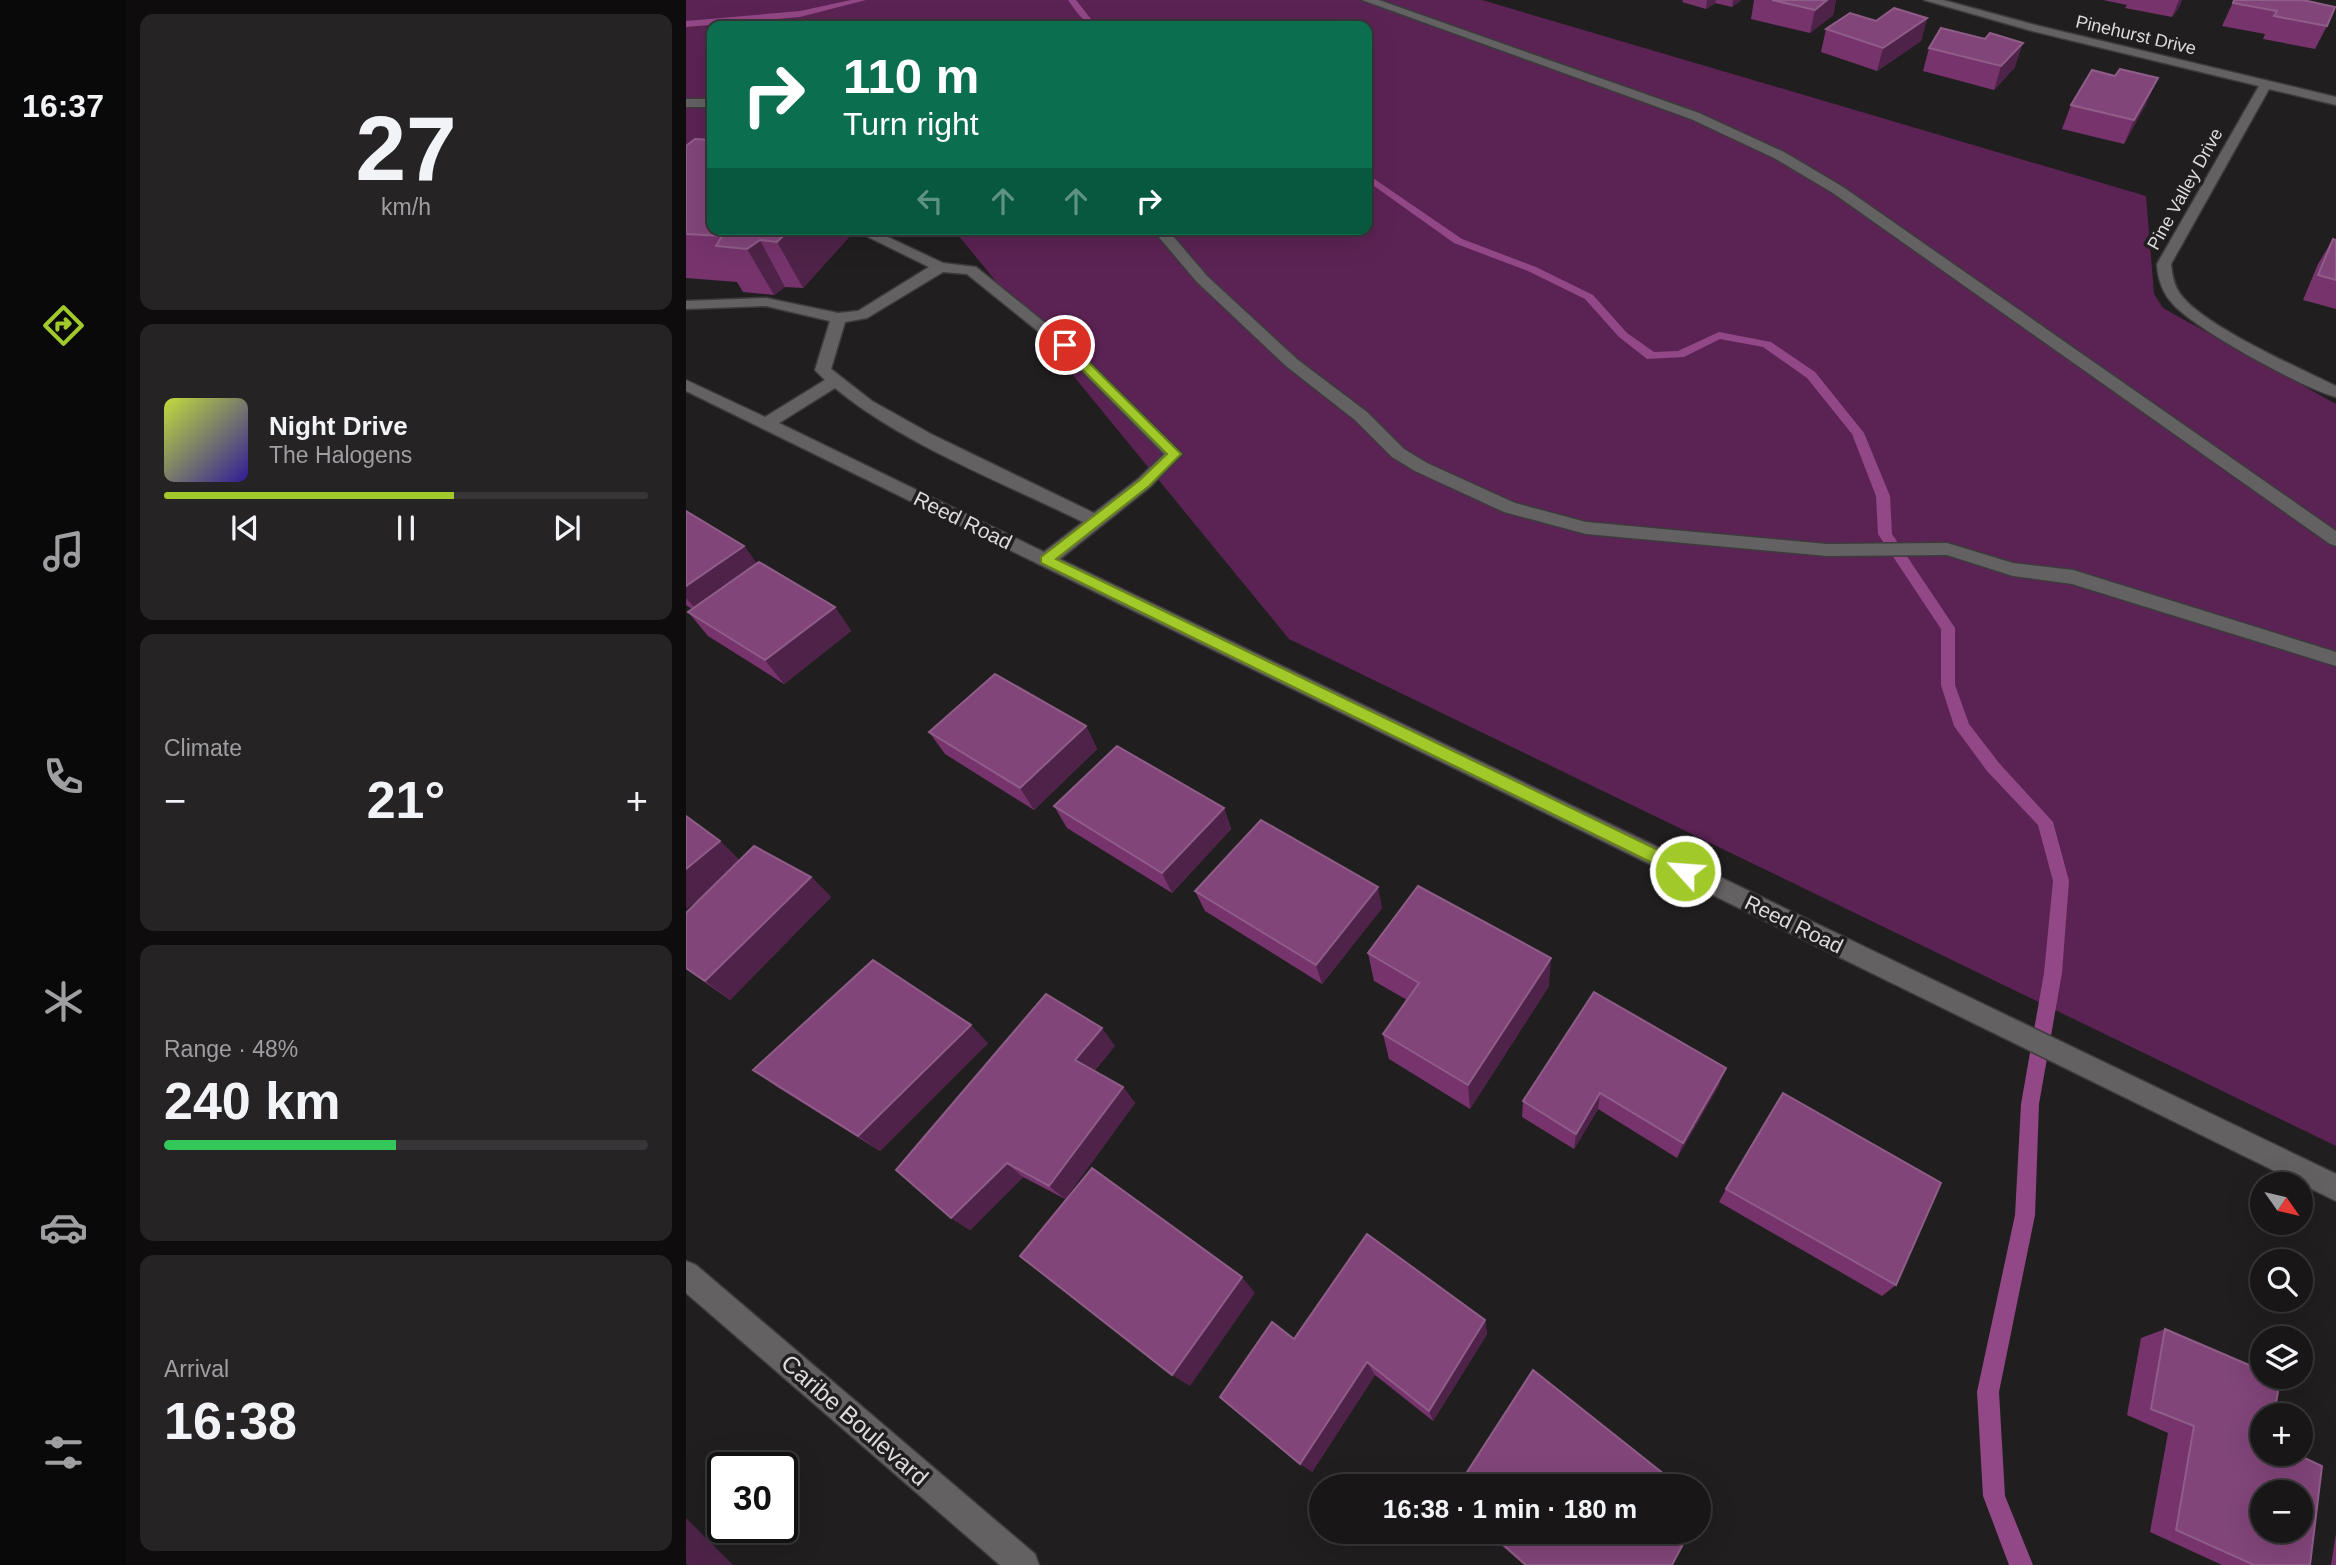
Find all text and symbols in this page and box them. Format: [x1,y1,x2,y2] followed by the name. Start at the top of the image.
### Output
[2074,11,2198,59] street label: Pinehurst Drive
[728,49,819,140] icon: right
[843,49,979,103] text: 110 m
[22,88,104,124] text: 16:37
[355,98,457,199] text: 27
[843,106,979,142] text: Turn right
[2143,125,2227,253] street label: Pine Valley Drive
[911,182,949,220] icon: left
[984,182,1022,220] icon: ahead
[1057,182,1095,220] icon: ahead
[1130,182,1168,220] icon: right
[381,194,431,220] text: km/h
[39,301,88,350] icon: directions
[1035,315,1095,375] pin
[1046,326,1084,364] icon: arrive
[269,411,408,441] text: Night Drive
[269,442,412,468] text: The Halogens
[910,486,1016,554] street label: Reed Road
[226,509,264,547] icon: previous
[387,509,425,547] icon: pause
[548,509,586,547] icon: next
[39,527,88,576] icon: music
[164,735,242,761] text: Climate
[39,752,88,801] icon: phone
[367,771,445,829] text: 21°
[164,780,186,822] text: −
[626,780,648,822] text: +
[1648,834,1722,908] position arrow
[1741,890,1847,958] street label: Reed Road
[39,977,88,1026] icon: climate
[164,1036,298,1062] text: Range · 48%
[164,1072,340,1130] text: 240 km
[2250,1172,2314,1236] north arrow
[2250,1172,2313,1543] map controls
[39,1203,88,1252] icon: car
[2250,1249,2313,1312] button: search
[2250,1326,2313,1389] button: layers
[776,1349,934,1491] street label: Caribe Boulevard
[164,1356,229,1382] text: Arrival
[164,1392,297,1450] text: 16:38
[2250,1403,2313,1466] button: +
[39,1428,88,1477] icon: filters
[707,1452,798,1543] speed limit sign: 30
[2250,1480,2313,1543] button: −
[1383,1494,1637,1524] text: 16:38 · 1 min · 180 m

